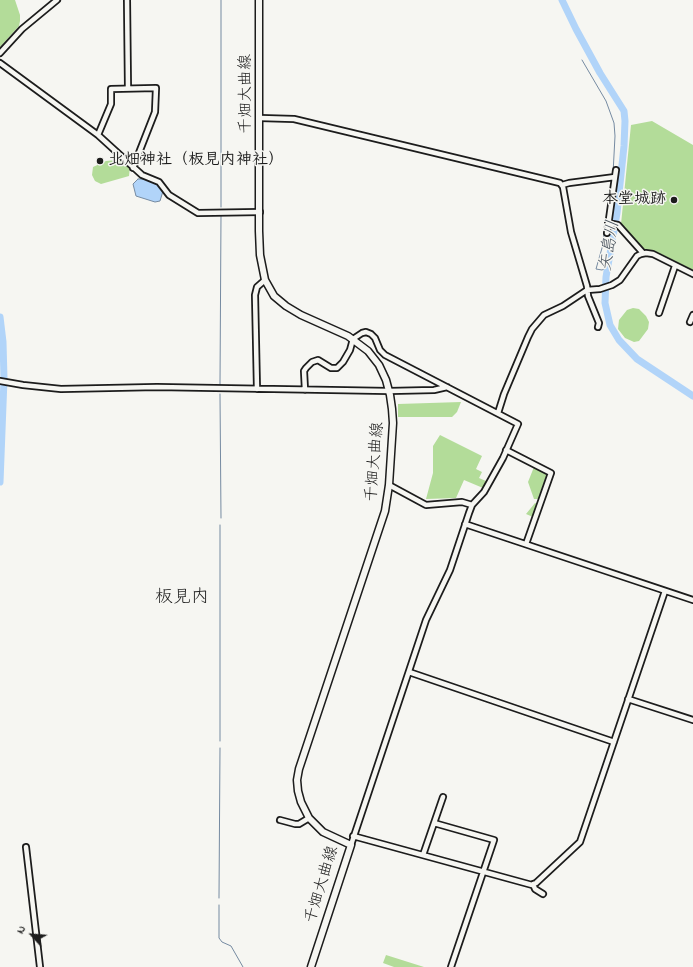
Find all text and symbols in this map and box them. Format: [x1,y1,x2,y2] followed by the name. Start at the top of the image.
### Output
[237,54,257,134] street label: 千畑大曲線
[108,151,284,171] place label: 北畑神社（板見内神社）
[95,156,105,166] marker: 北畑神社（板見内神社）
[602,190,666,210] place label: 本堂城跡
[669,195,679,205] marker: 本堂城跡
[597,219,625,273] water label: 矢島川
[363,421,389,503] street label: 千畑大曲線
[155,588,209,610] district label: 板見内
[302,844,344,926] street label: 千畑大曲線
[12,915,52,955] north arrow
[12,923,30,937] text: N

